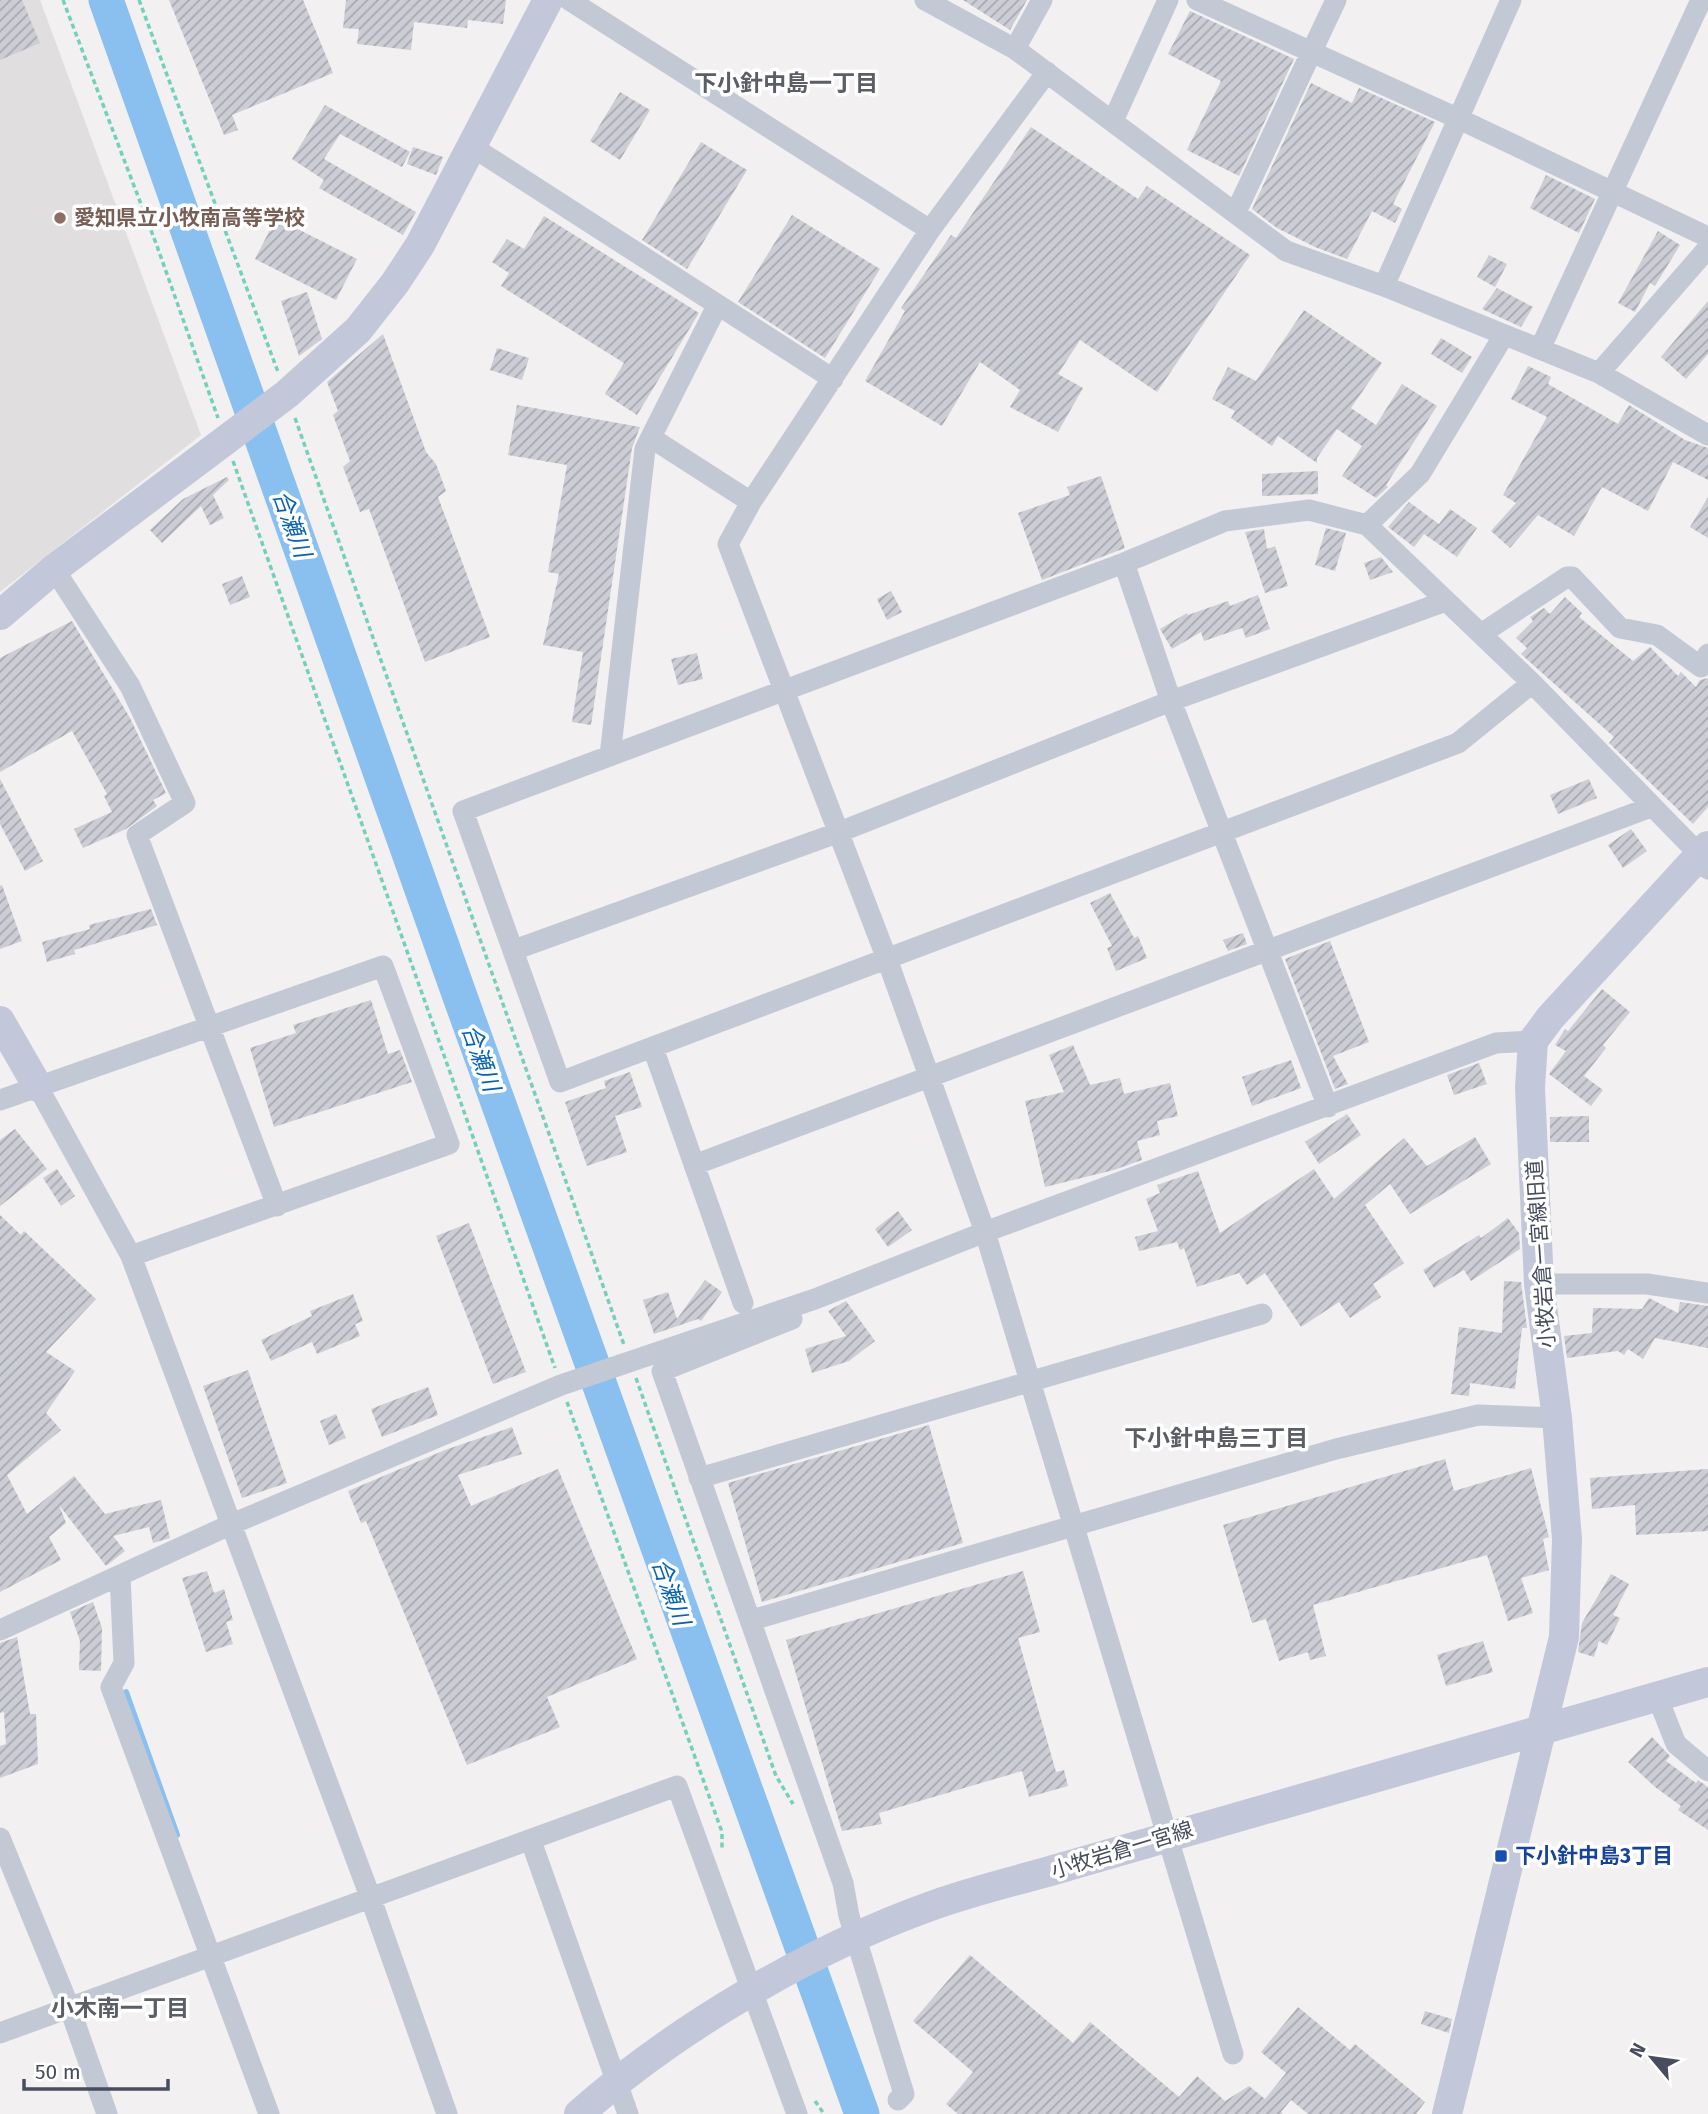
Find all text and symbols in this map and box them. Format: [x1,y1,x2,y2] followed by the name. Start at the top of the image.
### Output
[694,69,878,97] district label: 下小針中島一丁目
[74,205,305,231] place label: 愛知県立小牧南高等学校
[52,210,68,226] marker: 愛知県立小牧南高等学校
[267,487,318,564] water label: 合瀬川
[456,1021,507,1098] water label: 合瀬川
[1521,1159,1561,1349] street label: 小牧岩倉一宮線旧道
[1124,1424,1308,1452] district label: 下小針中島三丁目
[646,1555,697,1632] water label: 合瀬川
[1048,1816,1196,1884] street label: 小牧岩倉一宮線
[1515,1843,1673,1869] place label: 下小針中島3丁目
[1493,1848,1509,1864] marker: 下小針中島3丁目
[51,1994,189,2022] district label: 小木南一丁目
[1617,2023,1687,2093] north arrow
[1624,2039,1651,2061] text: N
[24,2048,168,2092] scale bar
[35,2059,81,2085] text: 50 m

